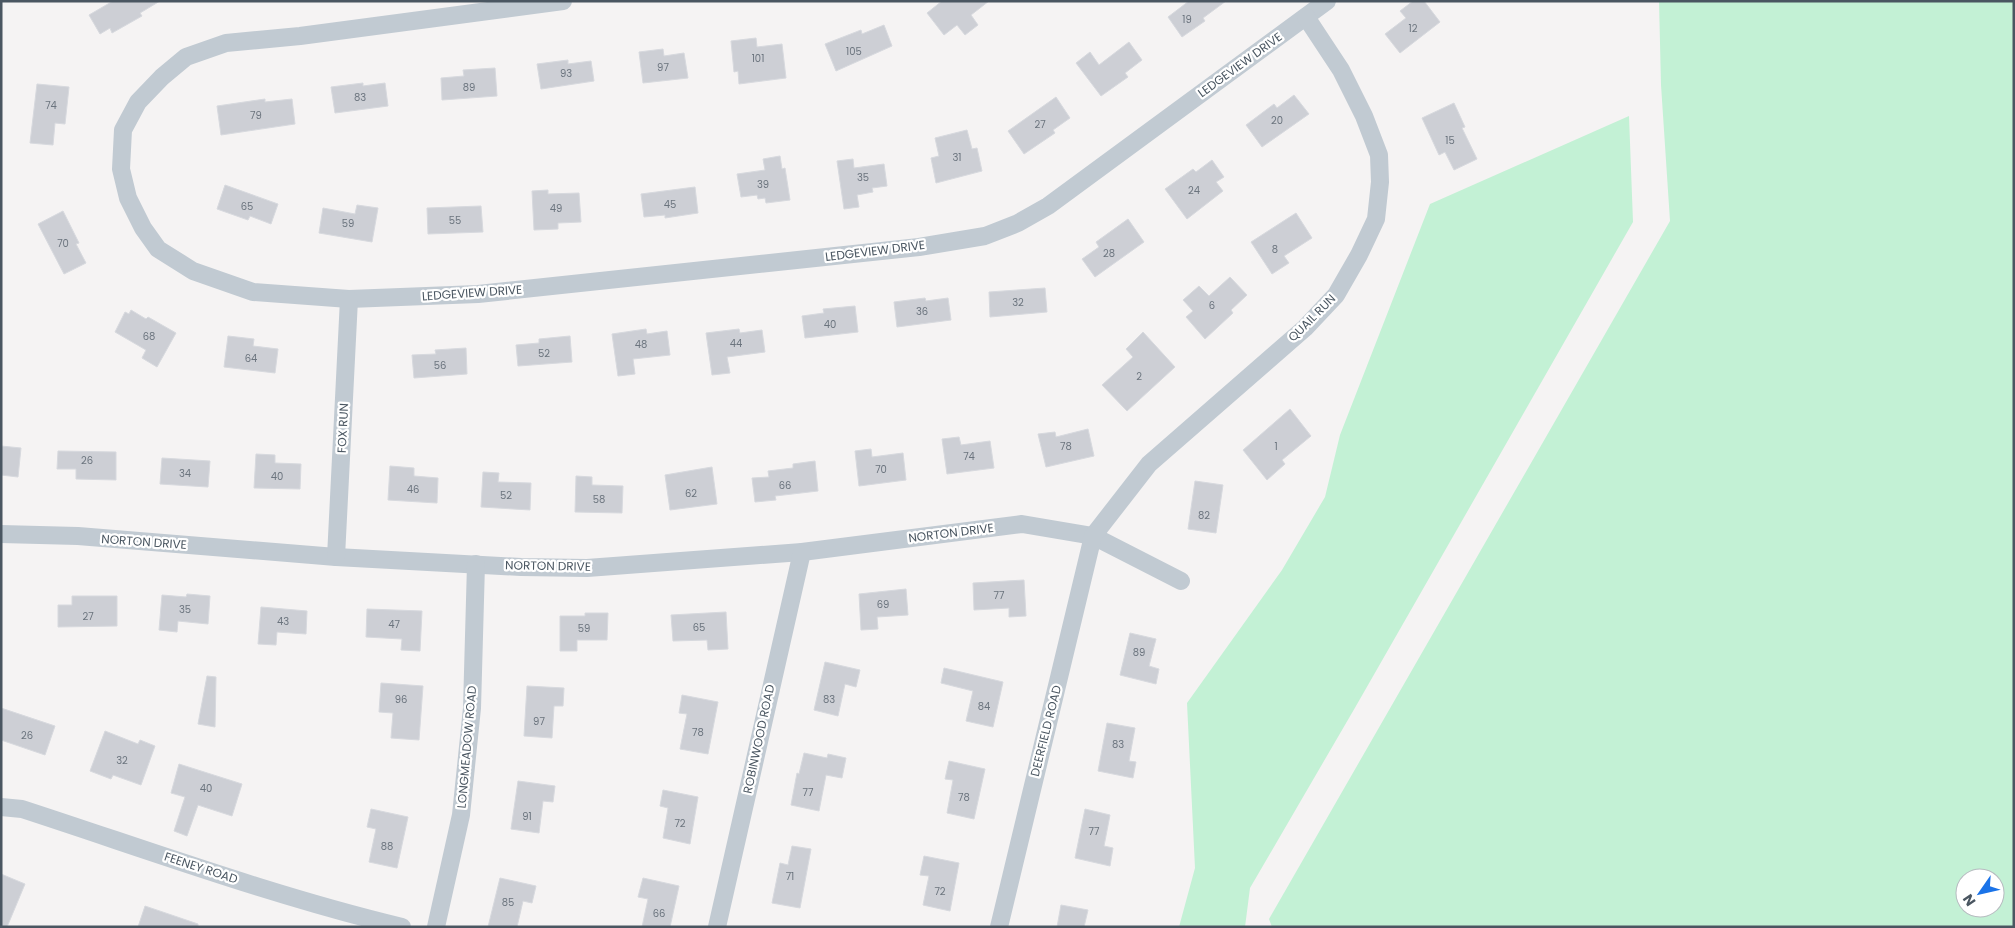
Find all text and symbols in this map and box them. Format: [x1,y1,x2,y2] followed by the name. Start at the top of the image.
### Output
[1182,12,1192,27] house number: 19
[1409,21,1418,36] house number: 12
[1194,28,1285,101] street label: LEDGEVIEW DRIVE
[846,44,862,59] house number: 105
[752,51,764,66] house number: 101
[657,60,669,75] house number: 97
[560,66,572,81] house number: 93
[463,80,475,95] house number: 89
[354,90,366,105] house number: 83
[45,98,57,113] house number: 74
[250,108,262,123] house number: 79
[1271,113,1283,128] house number: 20
[1034,117,1046,132] house number: 27
[1445,133,1455,148] house number: 15
[952,150,962,165] house number: 31
[857,170,869,185] house number: 35
[757,177,769,192] house number: 39
[1188,183,1200,198] house number: 24
[664,197,676,212] house number: 45
[241,199,253,214] house number: 65
[550,201,562,216] house number: 49
[449,213,461,228] house number: 55
[342,216,354,231] house number: 59
[57,236,69,251] house number: 70
[824,236,926,265] street label: LEDGEVIEW DRIVE
[1272,242,1278,257] house number: 8
[1103,246,1115,261] house number: 28
[421,281,523,304] street label: LEDGEVIEW DRIVE
[1284,290,1339,345] street label: QUAIL RUN
[1012,295,1024,310] house number: 32
[1209,298,1215,313] house number: 6
[916,304,928,319] house number: 36
[824,317,836,332] house number: 40
[143,329,155,344] house number: 68
[730,336,742,351] house number: 44
[635,337,647,352] house number: 48
[538,346,550,361] house number: 52
[245,351,257,366] house number: 64
[434,358,446,373] house number: 56
[1136,369,1142,384] house number: 2
[333,403,352,453] street label: FOX RUN
[1060,439,1072,454] house number: 78
[1274,439,1278,454] house number: 1
[963,449,975,464] house number: 74
[81,453,93,468] house number: 26
[875,462,887,477] house number: 70
[179,466,191,481] house number: 34
[271,469,283,484] house number: 40
[779,478,791,493] house number: 66
[407,482,419,497] house number: 46
[685,486,697,501] house number: 62
[500,488,512,503] house number: 52
[593,492,605,507] house number: 58
[1198,508,1210,523] house number: 82
[907,519,995,546] street label: NORTON DRIVE
[101,530,187,553] street label: NORTON DRIVE
[505,556,591,575] street label: NORTON DRIVE
[994,588,1005,603] house number: 77
[877,597,889,612] house number: 69
[179,602,191,617] house number: 35
[82,609,94,624] house number: 27
[277,614,289,629] house number: 43
[388,617,400,632] house number: 47
[693,620,705,635] house number: 65
[578,621,590,636] house number: 59
[1133,645,1145,660] house number: 89
[739,683,778,795] street label: ROBINWOOD ROAD
[1026,683,1065,778] street label: DEERFIELD ROAD
[453,685,480,809] street label: LONGMEADOW ROAD
[395,692,407,707] house number: 96
[823,692,835,707] house number: 83
[978,699,990,714] house number: 84
[533,714,545,729] house number: 97
[692,725,704,740] house number: 78
[21,728,33,743] house number: 26
[1112,737,1124,752] house number: 83
[116,753,128,768] house number: 32
[200,781,212,796] house number: 40
[803,785,814,800] house number: 77
[958,790,970,805] house number: 78
[522,809,532,824] house number: 91
[674,816,686,831] house number: 72
[1089,824,1100,839] house number: 77
[381,839,393,854] house number: 88
[162,848,240,887] street label: FEENEY ROAD
[1955,868,2005,918] north arrow
[786,869,794,884] house number: 71
[934,884,946,899] house number: 72
[1958,890,1980,910] text: N
[502,895,514,910] house number: 85
[653,906,665,921] house number: 66

